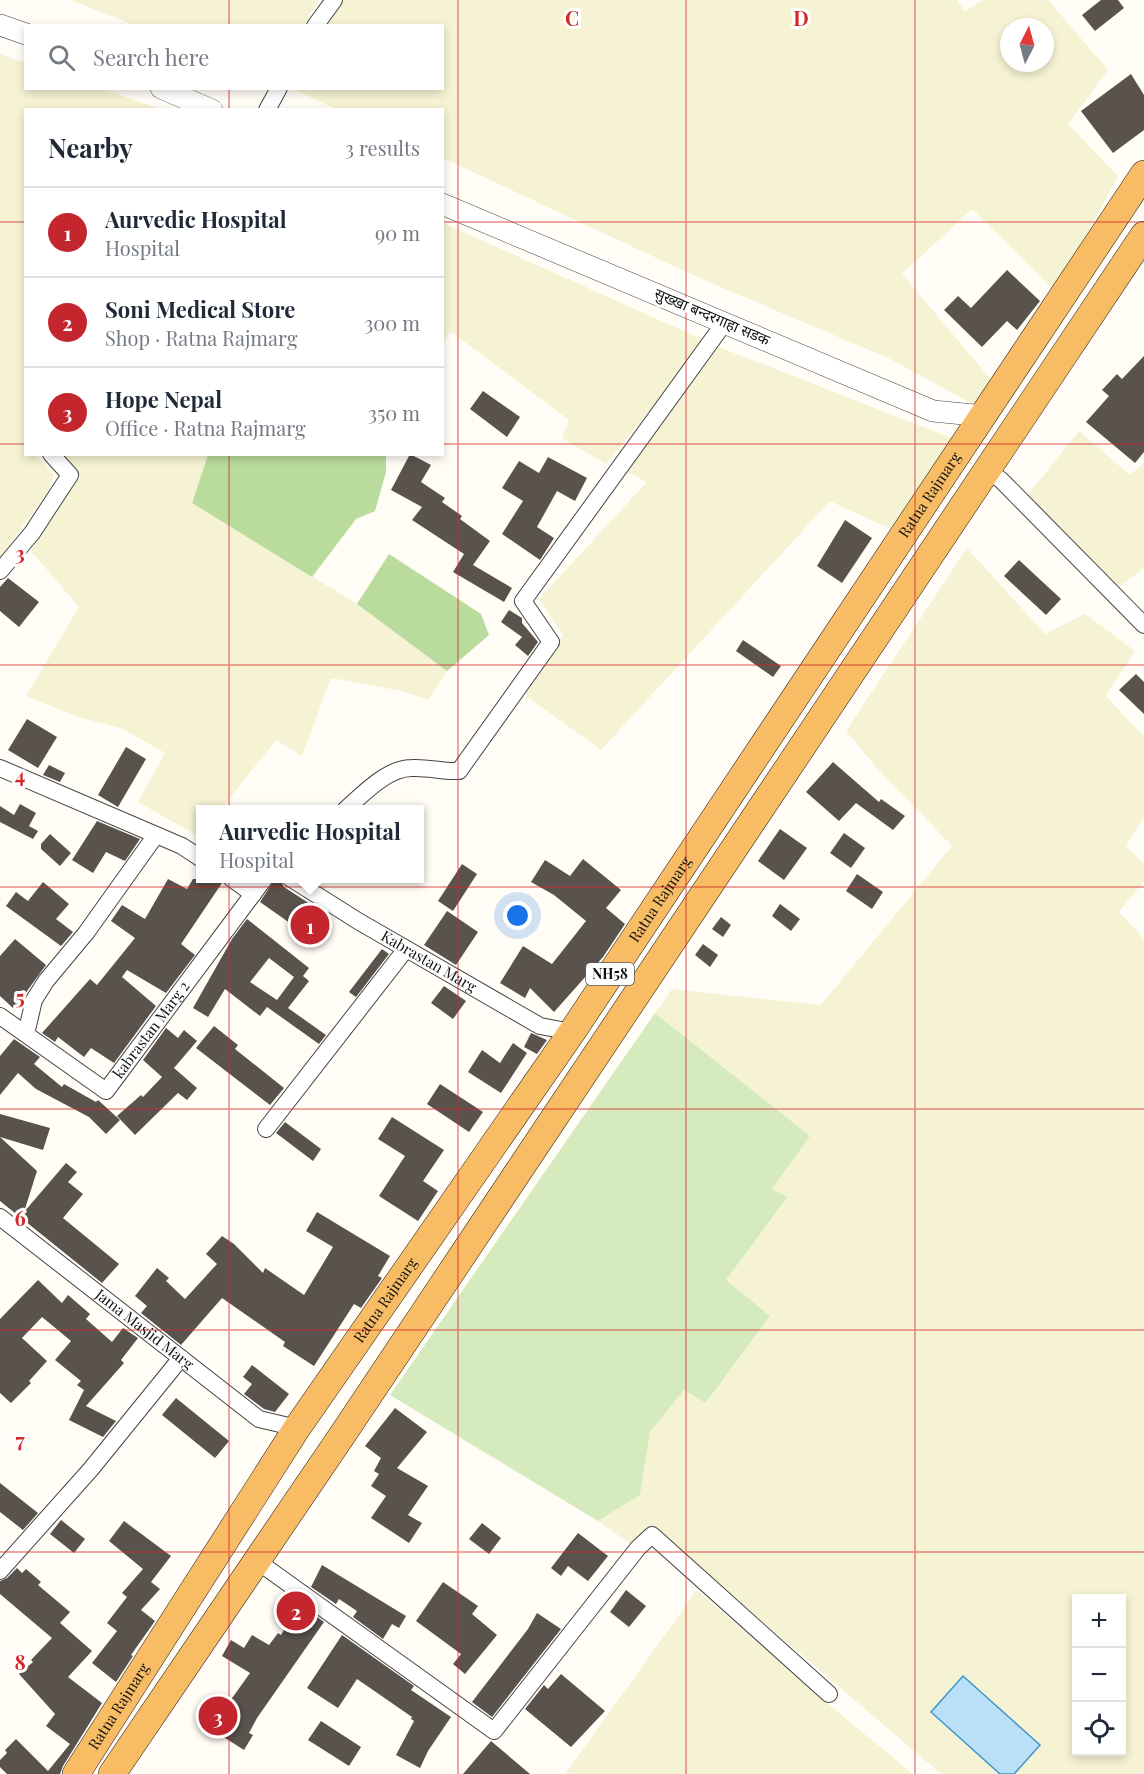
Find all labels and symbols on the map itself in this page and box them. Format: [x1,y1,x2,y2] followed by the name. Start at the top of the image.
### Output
[565,4,579,31] text: C
[793,4,809,31] text: D
[1000,18,1054,72] north arrow
[651,283,774,351] street label: सुख्खा बन्दरगाहा सडक
[893,448,965,541] street label: Ratna Rajmarg
[15,539,25,566] text: 3
[15,761,25,788] text: 4
[624,852,695,946] street label: Ratna Rajmarg
[503,901,532,930] your location
[290,902,330,948] pin: 1
[378,925,481,996] street label: Kabrastan Marg
[586,963,634,985] road number: NH58
[108,977,194,1082] street label: kabrastan Marg 2
[15,983,25,1010] text: 5
[14,1204,26,1231] text: 6
[348,1253,421,1346] street label: Ratna Rajmarg
[91,1283,198,1373] street label: Jama Masjid Marg
[15,1426,25,1453] text: 7
[276,1588,316,1634] pin: 2
[14,1648,26,1675] text: 8
[83,1659,153,1753] street label: Ratna Rajmarg
[198,1694,238,1738] pin: 3

